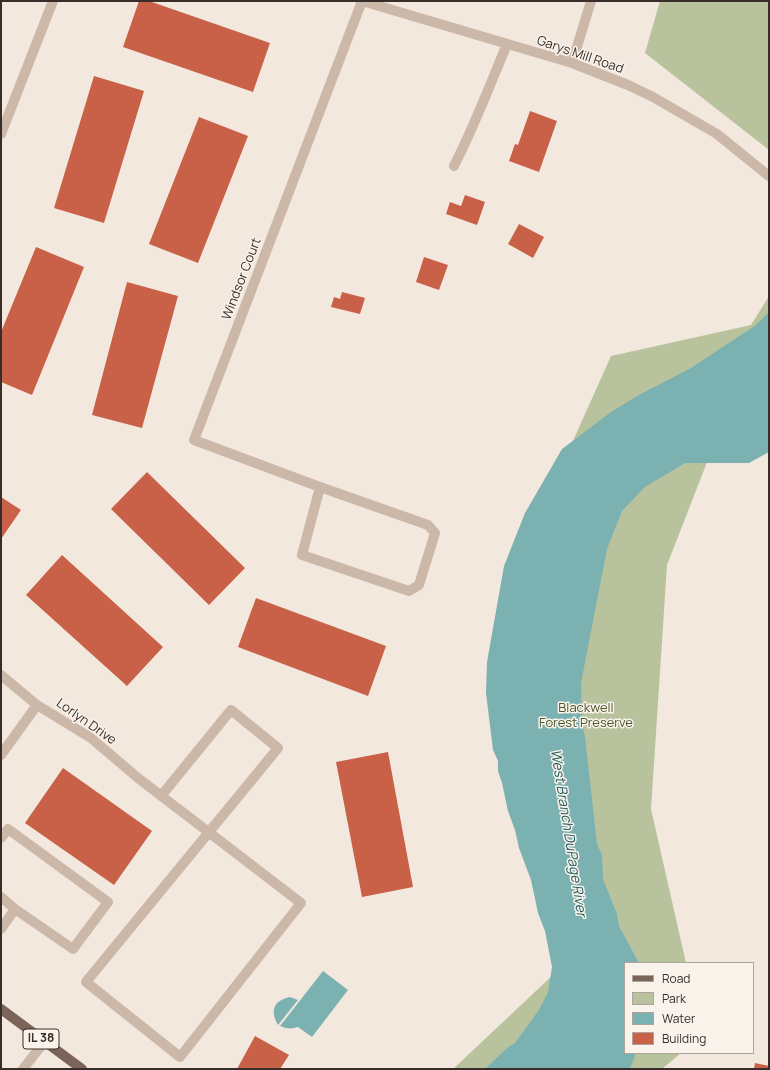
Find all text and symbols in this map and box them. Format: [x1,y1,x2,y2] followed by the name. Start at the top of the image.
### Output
[535,33,625,77] street label: Garys Mill Road
[219,236,265,322] street label: Windsor Court
[53,696,119,748] street label: Lorlyn Drive
[539,700,633,731] park label: Blackwell Forest Preserve
[546,748,590,918] water label: West Branch DuPage River
[624,962,754,1054] legend
[662,970,690,987] text: Road
[662,990,686,1007] text: Park
[662,1010,695,1027] text: Water
[23,1029,59,1049] road number: IL 38
[662,1030,706,1047] text: Building

